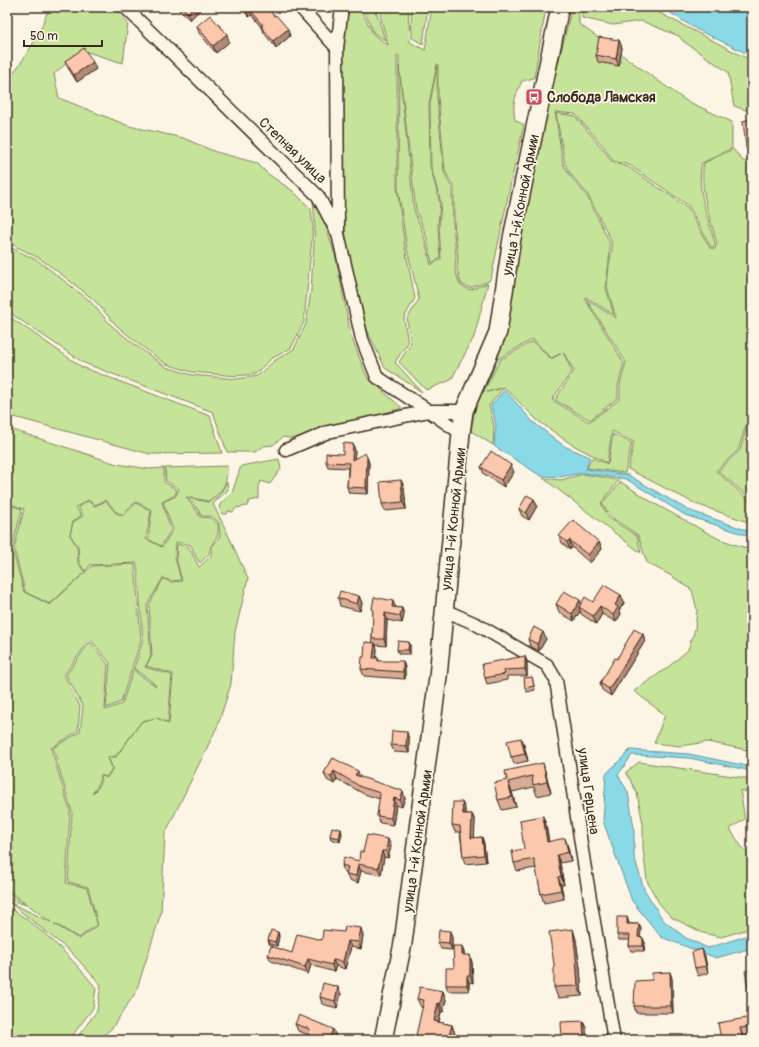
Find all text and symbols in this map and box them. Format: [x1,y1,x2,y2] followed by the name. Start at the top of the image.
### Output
[24,22,102,48] scale bar
[30,29,58,44] text: 50 m
[524,87,544,107] bus stop icon: Слобода Ламская
[547,89,656,106] place label: Слобода Ламская
[255,114,330,187] street label: Степная улица
[498,133,543,278] street label: улица 1-й Конной Армии
[437,447,469,592] street label: улица 1-й Конной Армии
[574,746,603,835] street label: улица Герцена
[399,769,436,914] street label: улица 1-й Конной Армии

